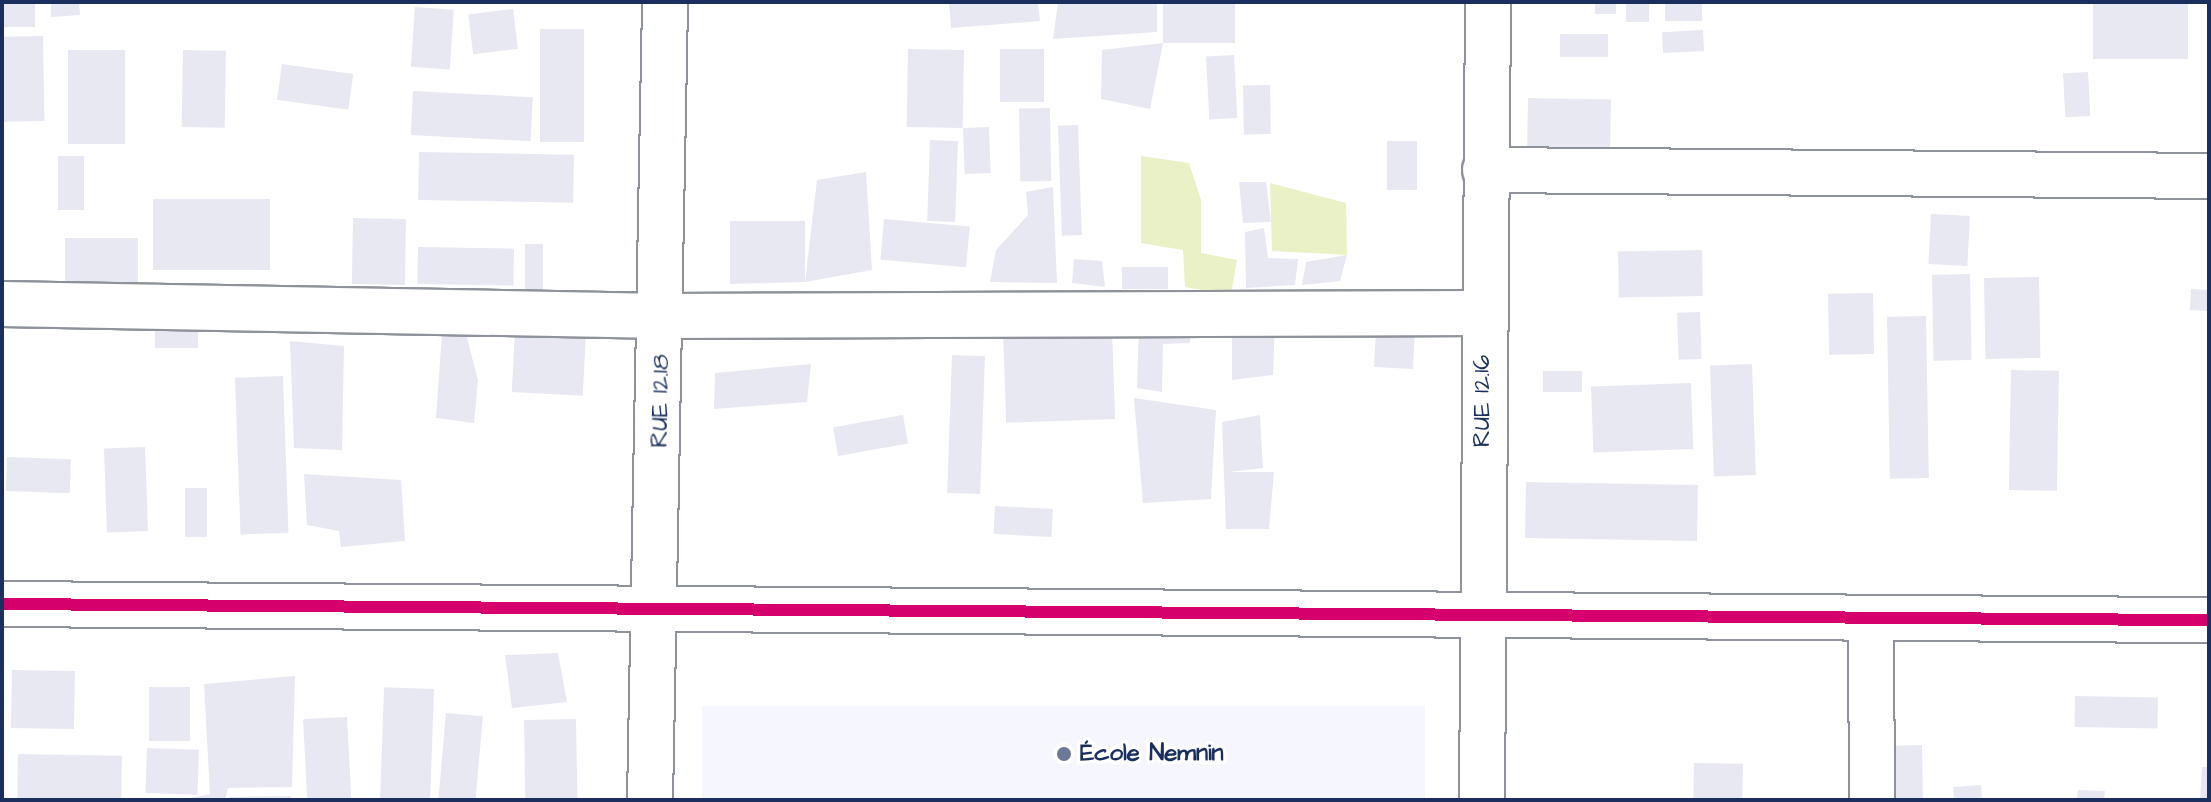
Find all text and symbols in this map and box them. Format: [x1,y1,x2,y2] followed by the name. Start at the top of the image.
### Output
[646,354,676,448] street label: RUE 12.18
[1469,355,1497,447] street label: RUE 12.16
[1080,740,1224,768] place label: École Nemnin
[1055,745,1073,763] marker: École Nemnin

